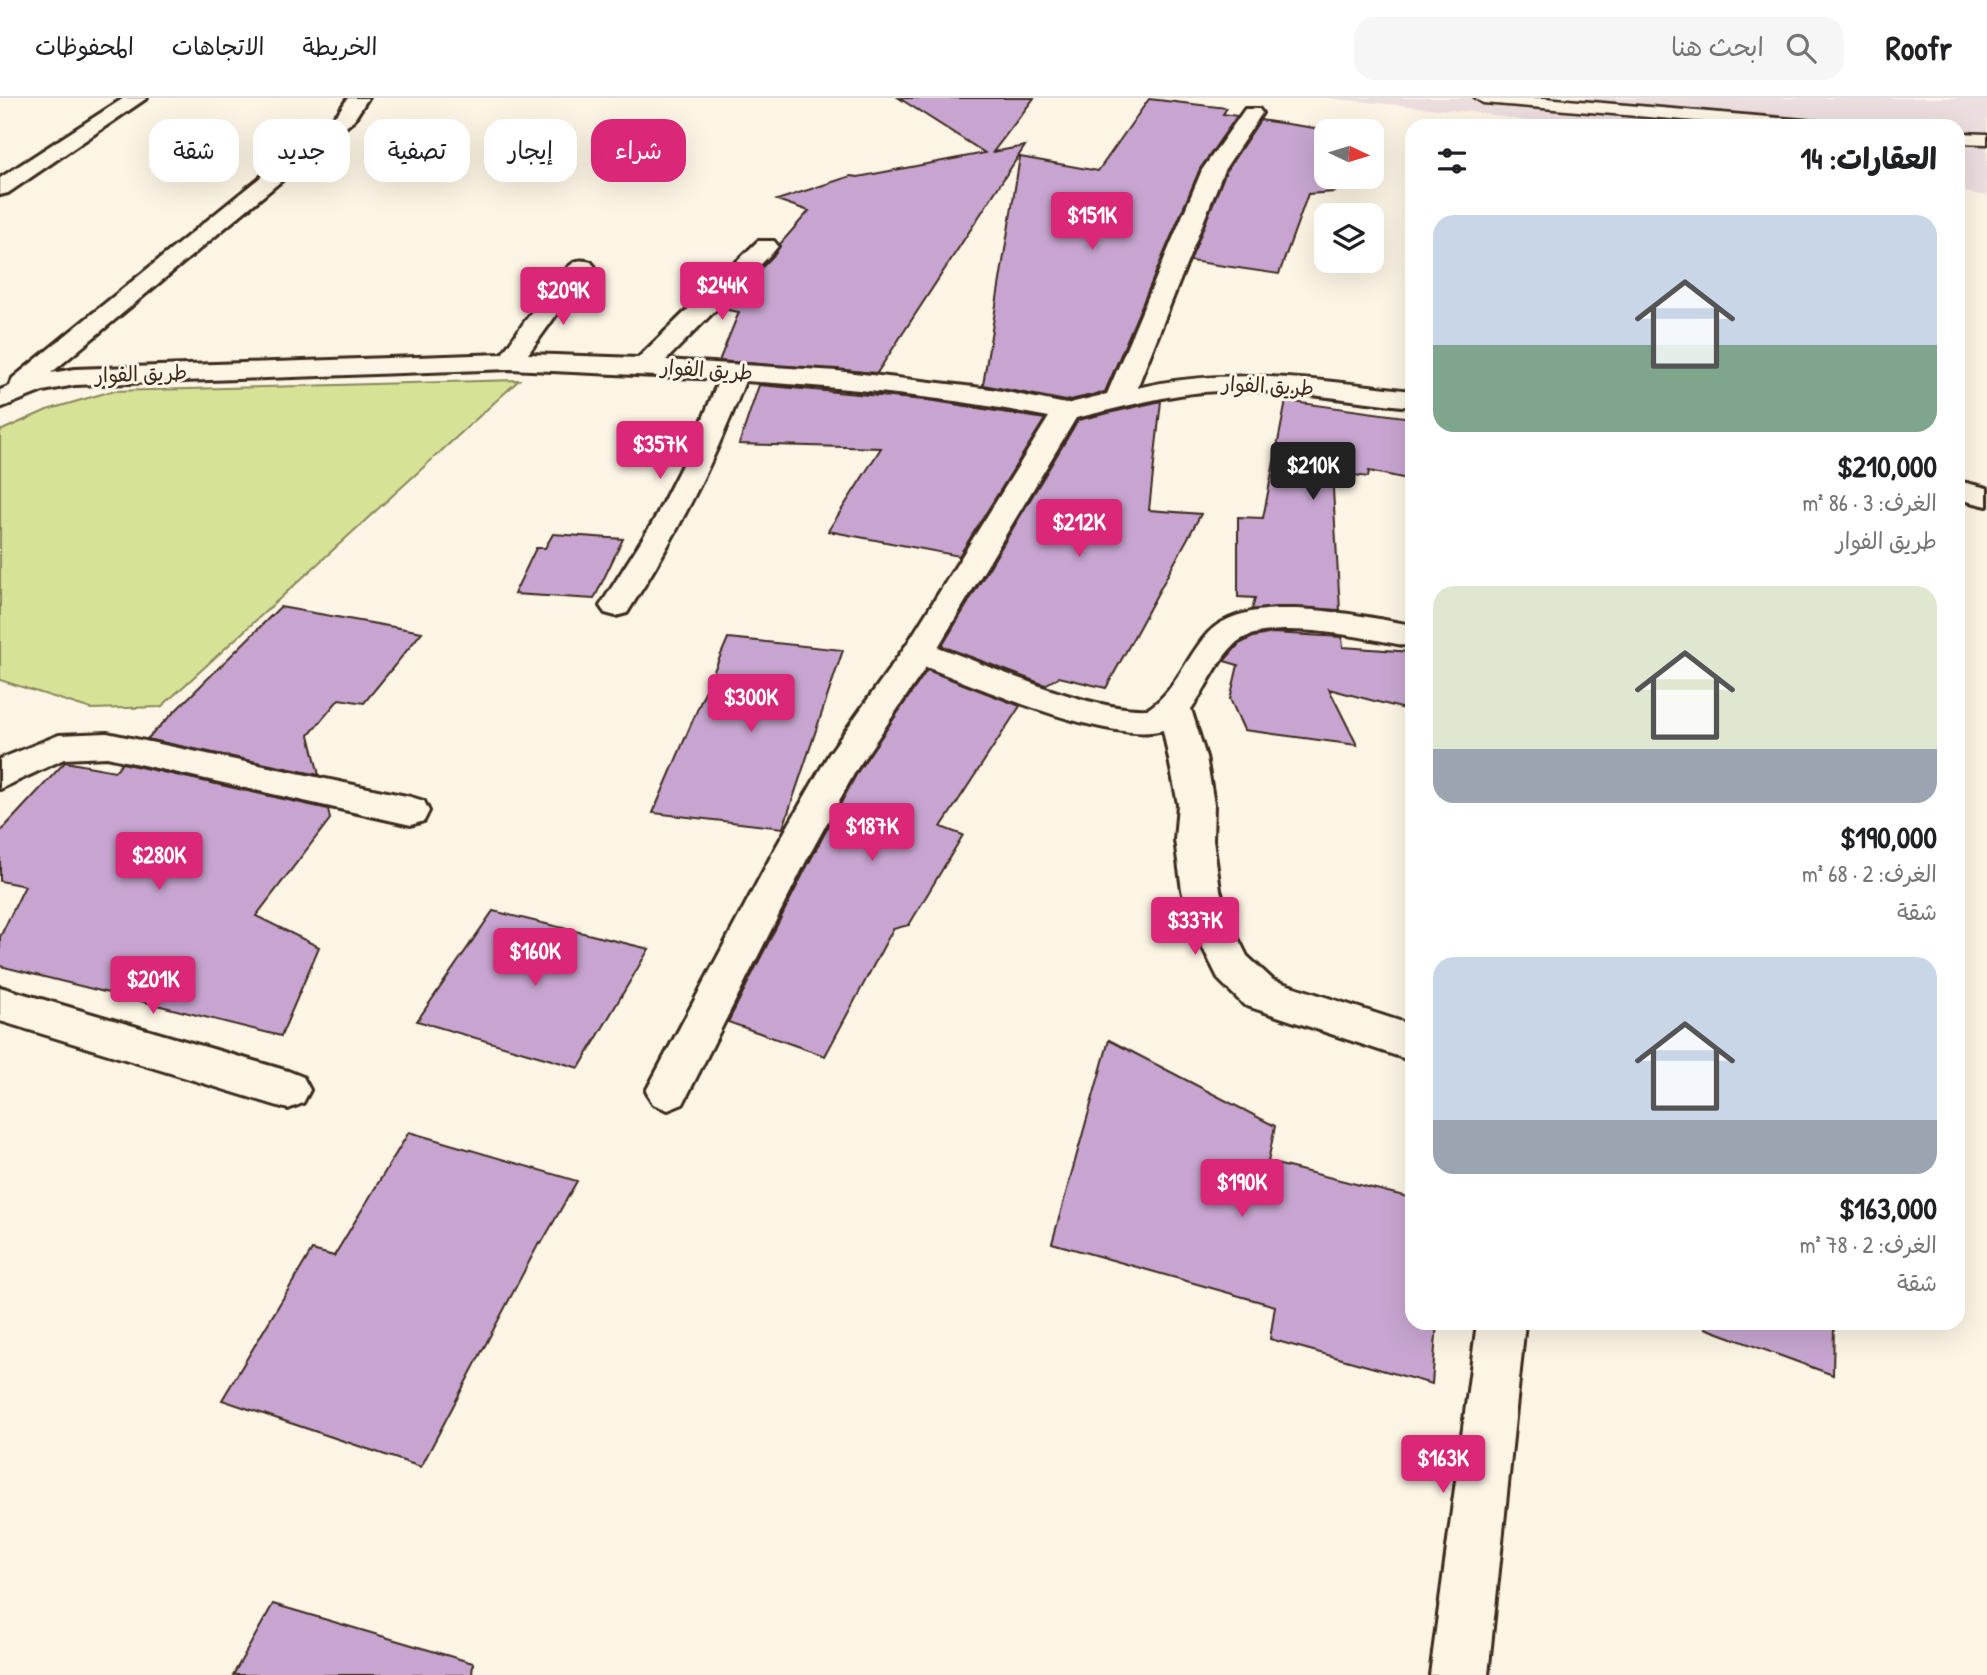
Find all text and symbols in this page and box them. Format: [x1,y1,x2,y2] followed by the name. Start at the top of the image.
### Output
[1354,17,1844,80] search box
[1886,26,1952,70] text: Roofr
[1671,29,1764,64] text: ابحث هنا
[1782,29,1820,67] icon: search
[35,30,134,62] text: المحفوظات
[172,30,265,62] text: الاتجاهات
[303,30,377,62] text: الخريطة
[149,119,239,182] chip: شقة
[253,119,350,182] chip: جديد
[364,119,470,182] chip: تصفية
[484,119,577,182] chip: إيجار
[591,119,686,182] chip: شراء
[1314,119,1384,189] north arrow
[1314,119,1384,273] map controls
[1800,138,1937,178] text: العقارات: 14
[1433,142,1471,180] icon: filters
[1043,192,1141,252] pin: $151K
[1067,199,1117,230] text: $151K
[1314,203,1384,273] button: layers
[1622,261,1748,387] icon: home
[673,262,771,322] pin: $244K
[514,268,612,327] pin: $209K
[696,269,748,300] text: $244K
[536,274,590,305] text: $209K
[658,352,754,387] street label: طريق الفوار
[92,357,188,390] street label: طريق الفوار
[1219,369,1315,402] street label: طريق الفوار
[611,422,709,481] pin: $357K
[632,428,688,459] text: $357K
[1264,442,1362,502] pin: $210K
[1837,446,1937,486] text: $210,000
[1286,449,1340,480] text: $210K
[1802,487,1937,518] text: الغرف: 3 · 86 m²
[1030,500,1128,559] pin: $212K
[1052,506,1106,537] text: $212K
[1836,525,1937,556] text: طريق الفوار
[1622,632,1748,758] icon: home
[702,674,800,734] pin: $300K
[724,681,778,712] text: $300K
[823,804,921,863] pin: $187K
[845,810,899,841] text: $187K
[1840,817,1937,857] text: $190,000
[110,832,208,892] pin: $280K
[132,839,186,870] text: $280K
[1802,858,1937,889] text: الغرف: 2 · 68 m²
[1897,896,1937,927] text: شقة
[1146,898,1244,957] pin: $337K
[1167,904,1223,935] text: $337K
[486,928,584,988] pin: $160K
[509,935,561,966] text: $160K
[104,956,202,1016] pin: $201K
[126,963,180,994] text: $201K
[1622,1003,1748,1129] icon: home
[1193,1160,1291,1219] pin: $190K
[1217,1166,1267,1197] text: $190K
[1839,1188,1937,1228] text: $163,000
[1800,1229,1937,1260] text: الغرف: 2 · 78 m²
[1897,1267,1937,1298] text: شقة
[1394,1436,1492,1495] pin: $163K
[1417,1442,1469,1473] text: $163K

